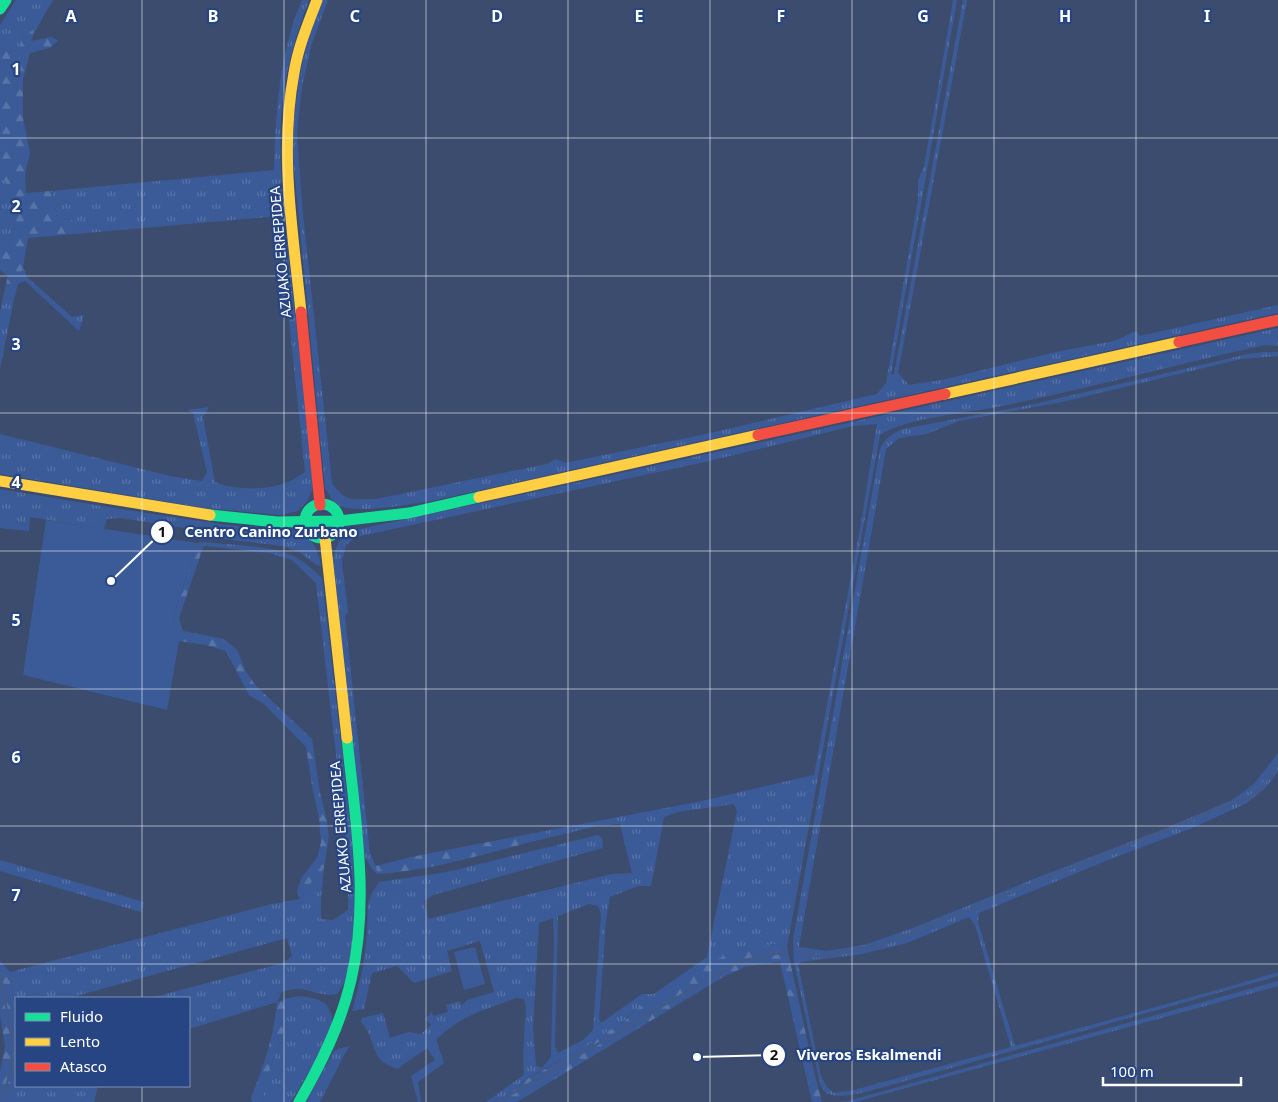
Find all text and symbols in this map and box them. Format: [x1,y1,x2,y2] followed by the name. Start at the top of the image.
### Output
[65,5,77,27] text: A
[208,5,218,27] text: B
[350,5,360,27] text: C
[491,5,503,27] text: D
[635,5,644,27] text: E
[777,5,785,27] text: F
[917,5,929,27] text: G
[1059,5,1071,27] text: H
[1204,5,1210,27] text: I
[11,58,21,80] text: 1
[265,185,295,319] street label: AZUAKO ERREPIDEA
[11,195,21,217] text: 2
[11,333,21,355] text: 3
[11,471,21,493] text: 4
[149,517,367,547] callout: Centro Canino Zurbano
[158,521,166,541] text: 1
[184,521,358,541] text: Centro Canino Zurbano
[11,609,21,631] text: 5
[11,746,21,768] text: 6
[325,760,355,894] street label: AZUAKO ERREPIDEA
[11,884,21,906] text: 7
[15,997,190,1087] legend
[60,1006,103,1026] text: Fluido
[60,1031,100,1051] text: Lento
[761,1040,951,1070] callout: Viveros Eskalmendi
[770,1044,779,1064] text: 2
[797,1044,941,1064] text: Viveros Eskalmendi
[1103,1054,1240,1086] scale bar
[60,1056,107,1076] text: Atasco
[1110,1061,1154,1081] text: 100 m

